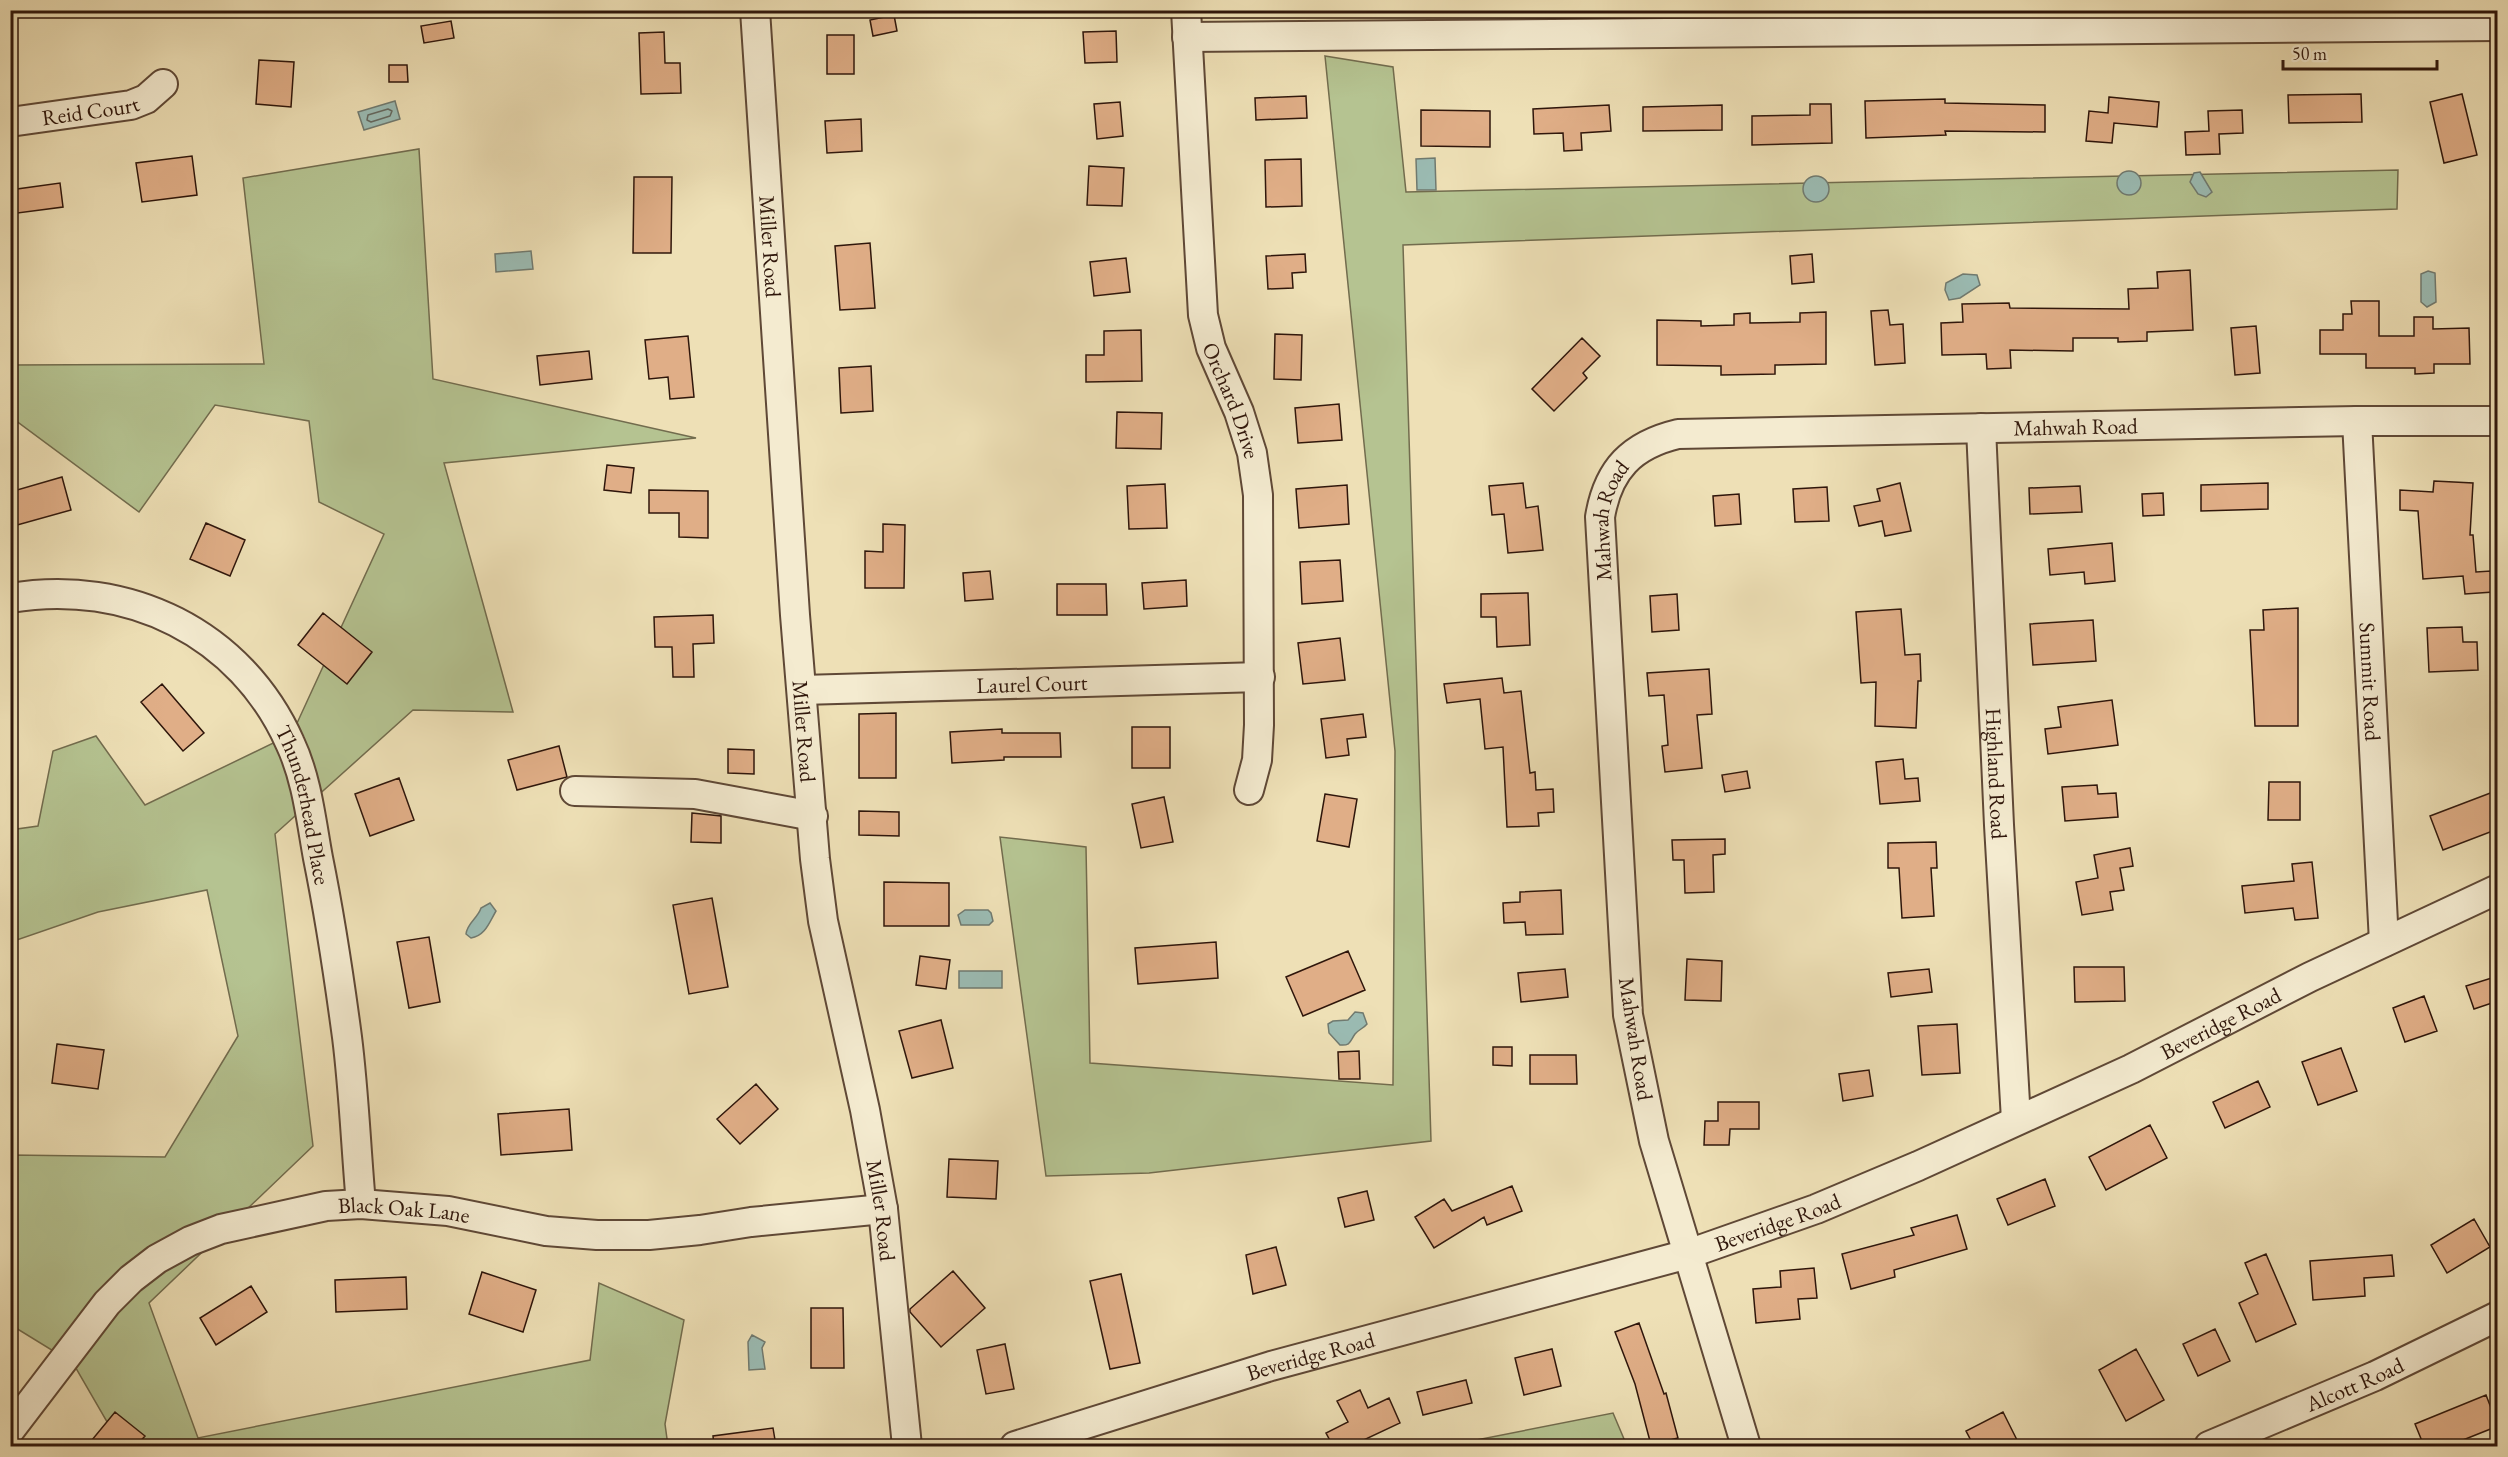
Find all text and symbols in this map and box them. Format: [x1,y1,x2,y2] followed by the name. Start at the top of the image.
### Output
[2283,33,2438,71] scale bar
[2292,42,2327,65] text: 50 m
[40,89,144,132] street label: Reid Court
[753,195,789,299] street label: Miller Road
[1196,338,1267,461] street label: Orchard Drive
[2013,411,2139,442] street label: Mahwah Road
[1585,453,1636,582] street label: Mahwah Road
[2353,622,2388,743] street label: Summit Road
[976,667,1088,700] street label: Laurel Court
[786,679,823,784] street label: Miller Road
[1979,707,2014,841] street label: Highland Road
[269,720,338,888] street label: Thunderhead Place
[1612,975,1660,1103] street label: Mahwah Road
[2155,980,2286,1066] street label: Beveridge Road
[860,1157,903,1263] street label: Miller Road
[1711,1186,1846,1258] street label: Beveridge Road
[337,1189,473,1230] street label: Black Oak Lane
[1243,1324,1379,1387] street label: Beveridge Road
[2300,1349,2409,1419] street label: Alcott Road

